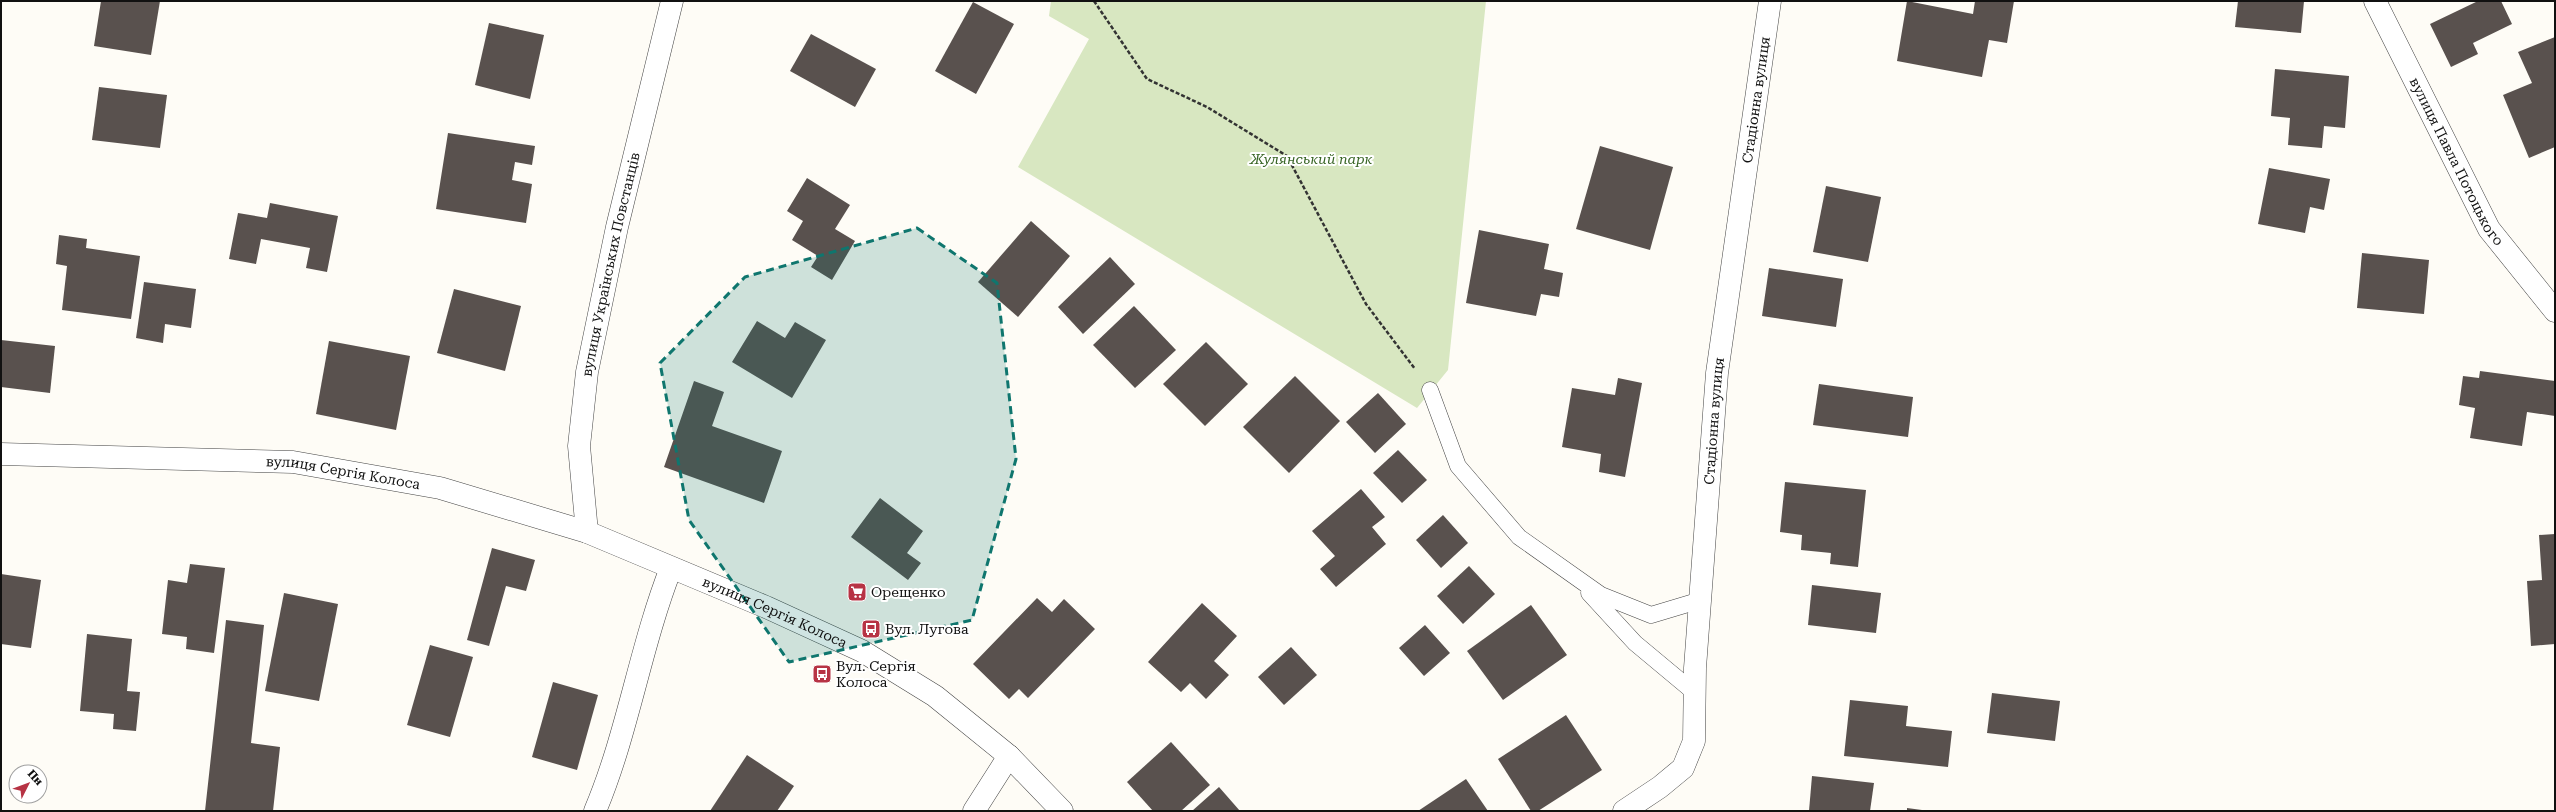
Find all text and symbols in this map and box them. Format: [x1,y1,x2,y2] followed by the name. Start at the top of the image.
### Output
[1739,35,1773,164] street label: Стадіонна вулиця
[2407,75,2507,249] street label: вулиця Павла Потоцького
[579,150,643,377] street label: вулиця Українських Повстанців
[1249,151,1373,167] park label: Жулянський парк
[1701,356,1727,485] street label: Стадіонна вулиця
[266,453,422,492] street label: вулиця Сергія Колоса
[700,573,850,651] street label: вулиця Сергія Колоса
[846,581,868,603] supermarket icon: Орещенко
[871,584,946,600] place label: Орещенко
[860,618,882,640] bus stop icon: Вул. Лугова
[885,621,969,637] place label: Вул. Лугова
[836,658,916,690] place label: Вул. Сергія Колоса
[811,663,833,685] bus stop icon: Вул. Сергія Колоса
[8,764,48,804] north arrow
[25,767,46,789] text: Пн

